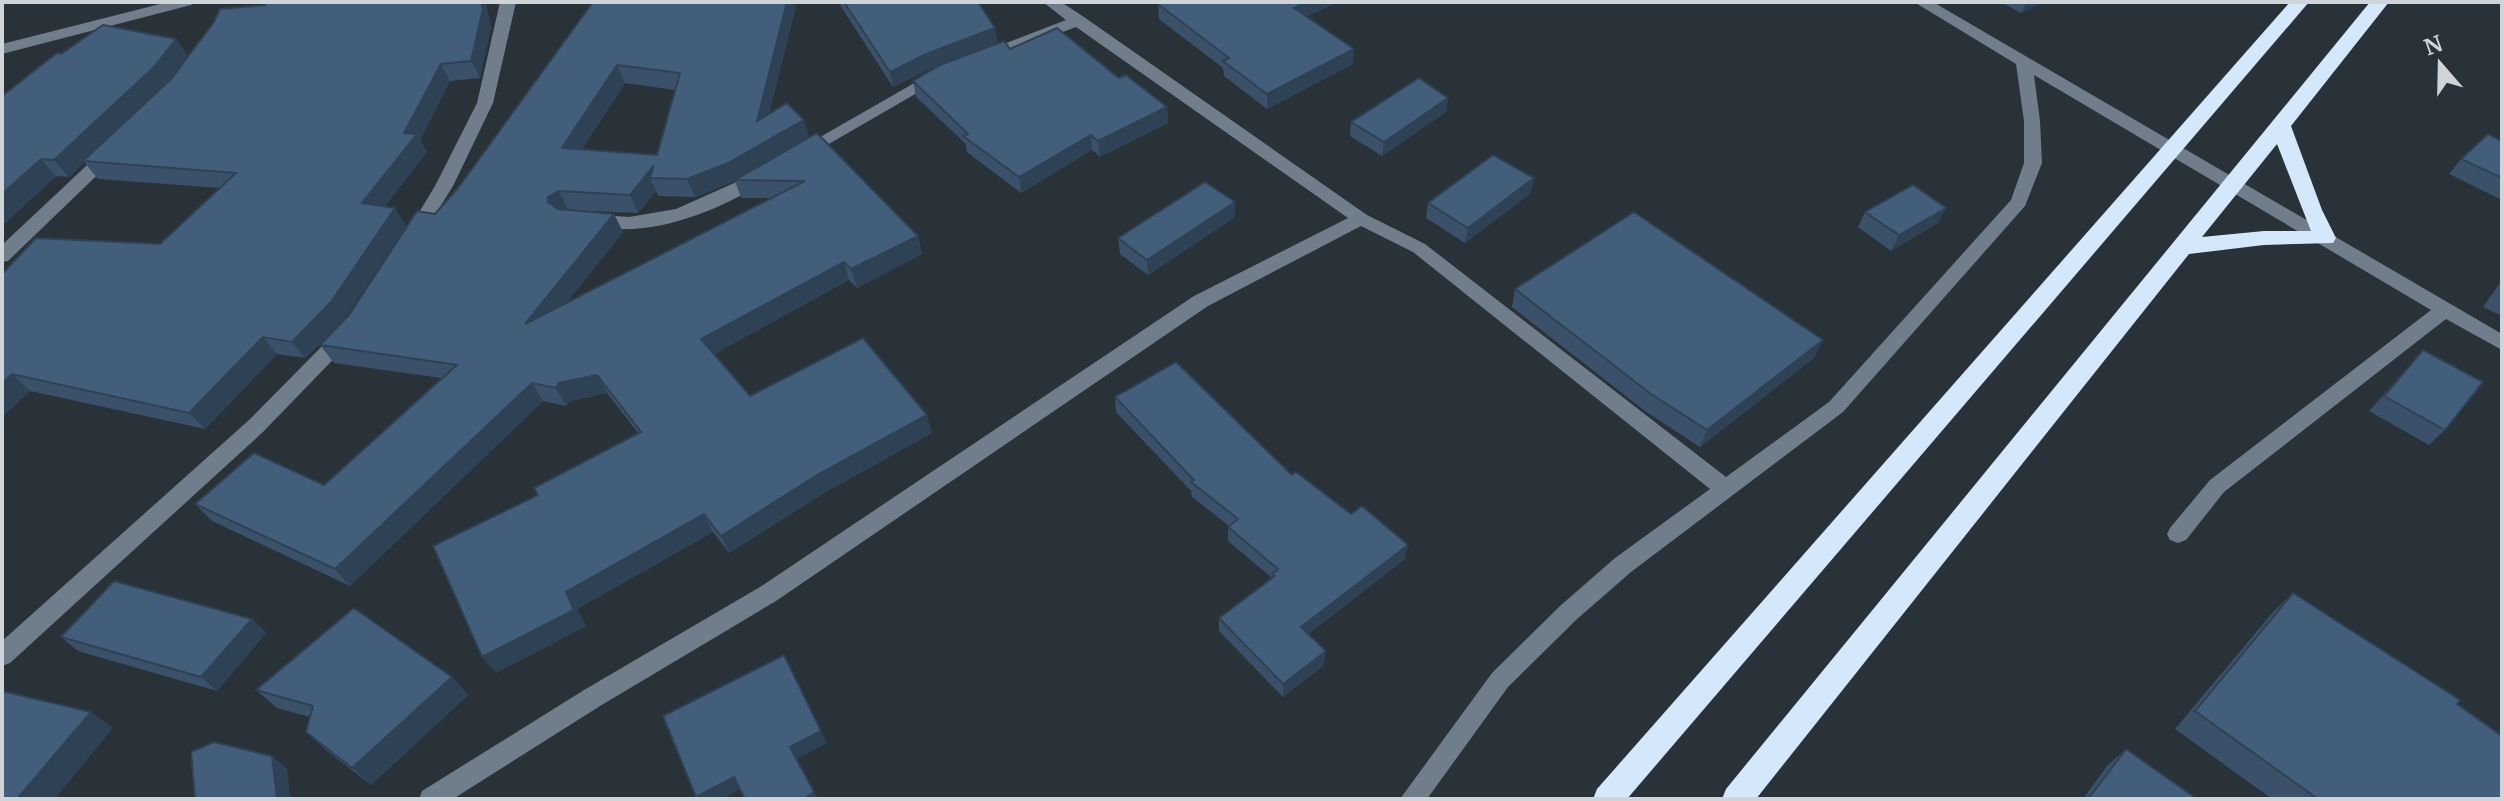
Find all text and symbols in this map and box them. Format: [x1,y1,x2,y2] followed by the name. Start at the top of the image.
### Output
[2400,24,2480,104] north arrow
[2420,29,2447,61] text: N

